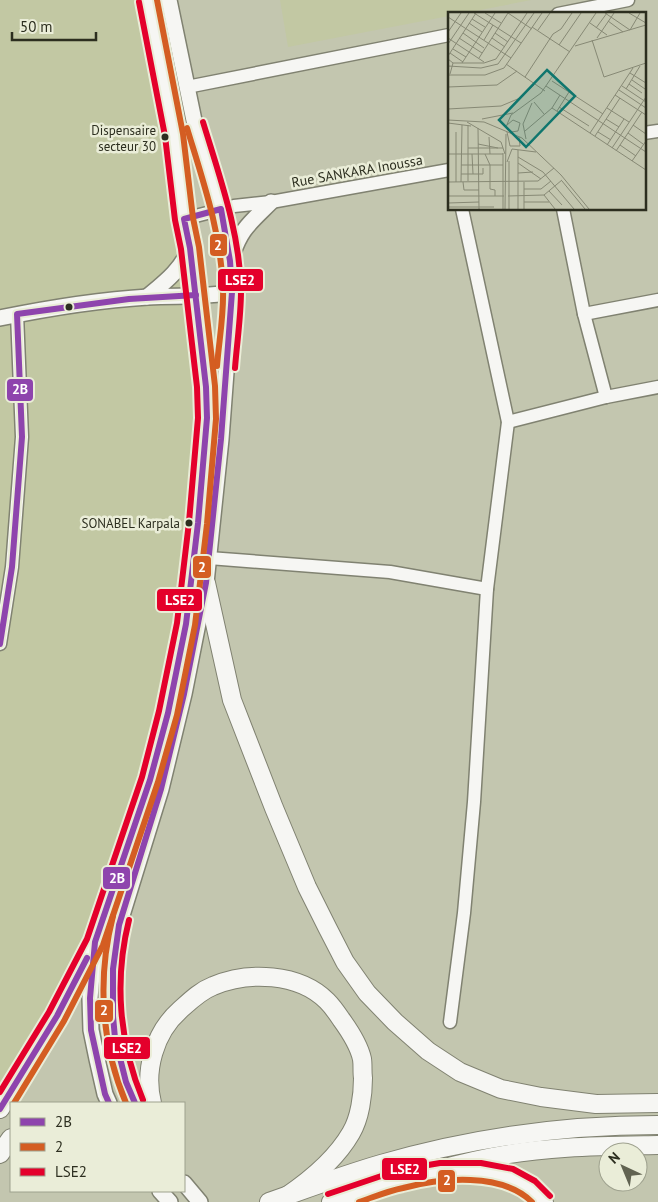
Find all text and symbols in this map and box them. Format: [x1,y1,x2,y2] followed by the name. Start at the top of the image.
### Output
[12,10,96,42] scale bar
[448,12,646,210] inset map
[20,17,53,36] text: 50 m
[91,122,156,155] place label: Dispensaire secteur 30
[160,132,170,142] marker: Dispensaire secteur 30
[290,151,424,191] street label: Rue SANKARA Inoussa
[209,233,228,257] line badge: 2
[214,236,222,254] text: 2
[217,268,264,292] line badge: LSE2
[225,271,255,289] text: LSE2
[64,302,74,312] unlabelled marker
[6,378,34,402] line badge: 2B
[12,380,28,398] text: 2B
[81,515,180,532] place label: SONABEL Karpala
[184,518,194,528] marker: SONABEL Karpala
[192,555,212,579] line badge: 2
[198,558,206,576] text: 2
[156,588,203,612] line badge: LSE2
[165,591,195,609] text: LSE2
[102,866,131,890] line badge: 2B
[109,869,125,887] text: 2B
[94,999,114,1023] line badge: 2
[100,1001,108,1019] text: 2
[103,1036,151,1060] line badge: LSE2
[112,1039,142,1057] text: LSE2
[10,1102,185,1192] legend
[55,1112,72,1131] text: 2B
[55,1137,63,1156] text: 2
[598,1142,648,1192] north arrow
[604,1148,624,1167] text: N
[381,1157,428,1181] line badge: LSE2
[390,1160,420,1178] text: LSE2
[55,1162,87,1181] text: LSE2
[437,1169,456,1193] line badge: 2
[443,1171,451,1189] text: 2

